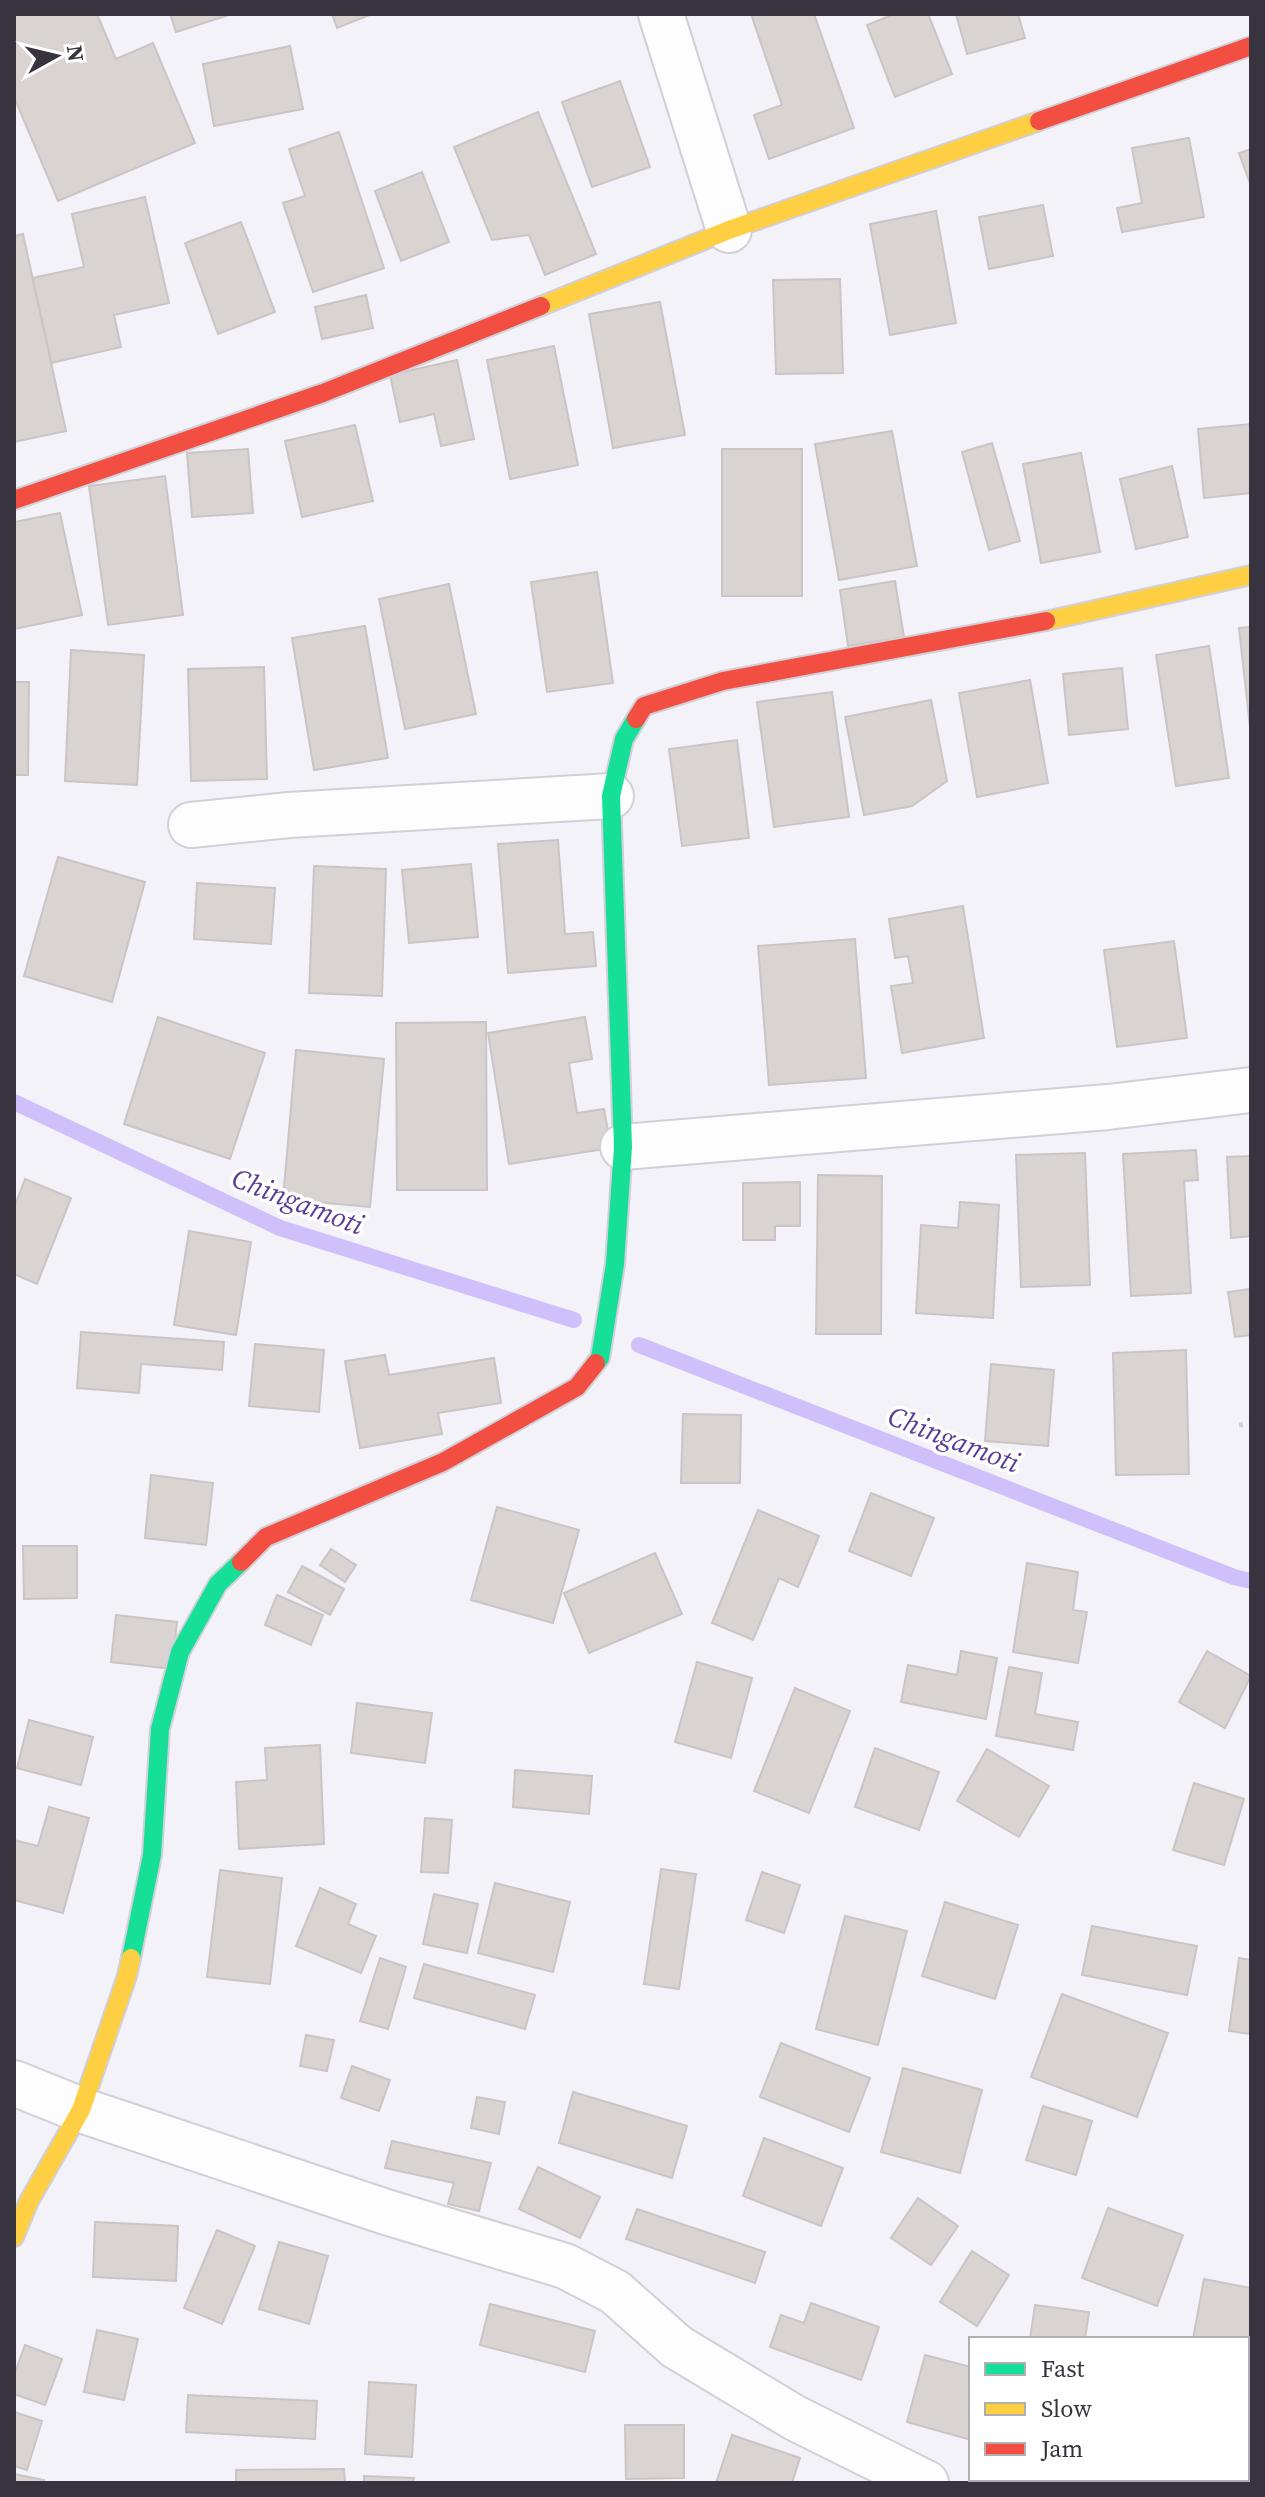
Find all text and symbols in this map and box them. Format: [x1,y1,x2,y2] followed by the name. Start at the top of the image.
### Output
[16,16,96,96] north arrow
[60,43,92,63] text: N
[227,1159,370,1244] water label: Chingamoti
[883,1397,1026,1482] water label: Chingamoti
[969,2337,1249,2481] legend
[1041,2352,1085,2385] text: Fast
[1041,2392,1092,2425] text: Slow
[1040,2432,1083,2465] text: Jam

